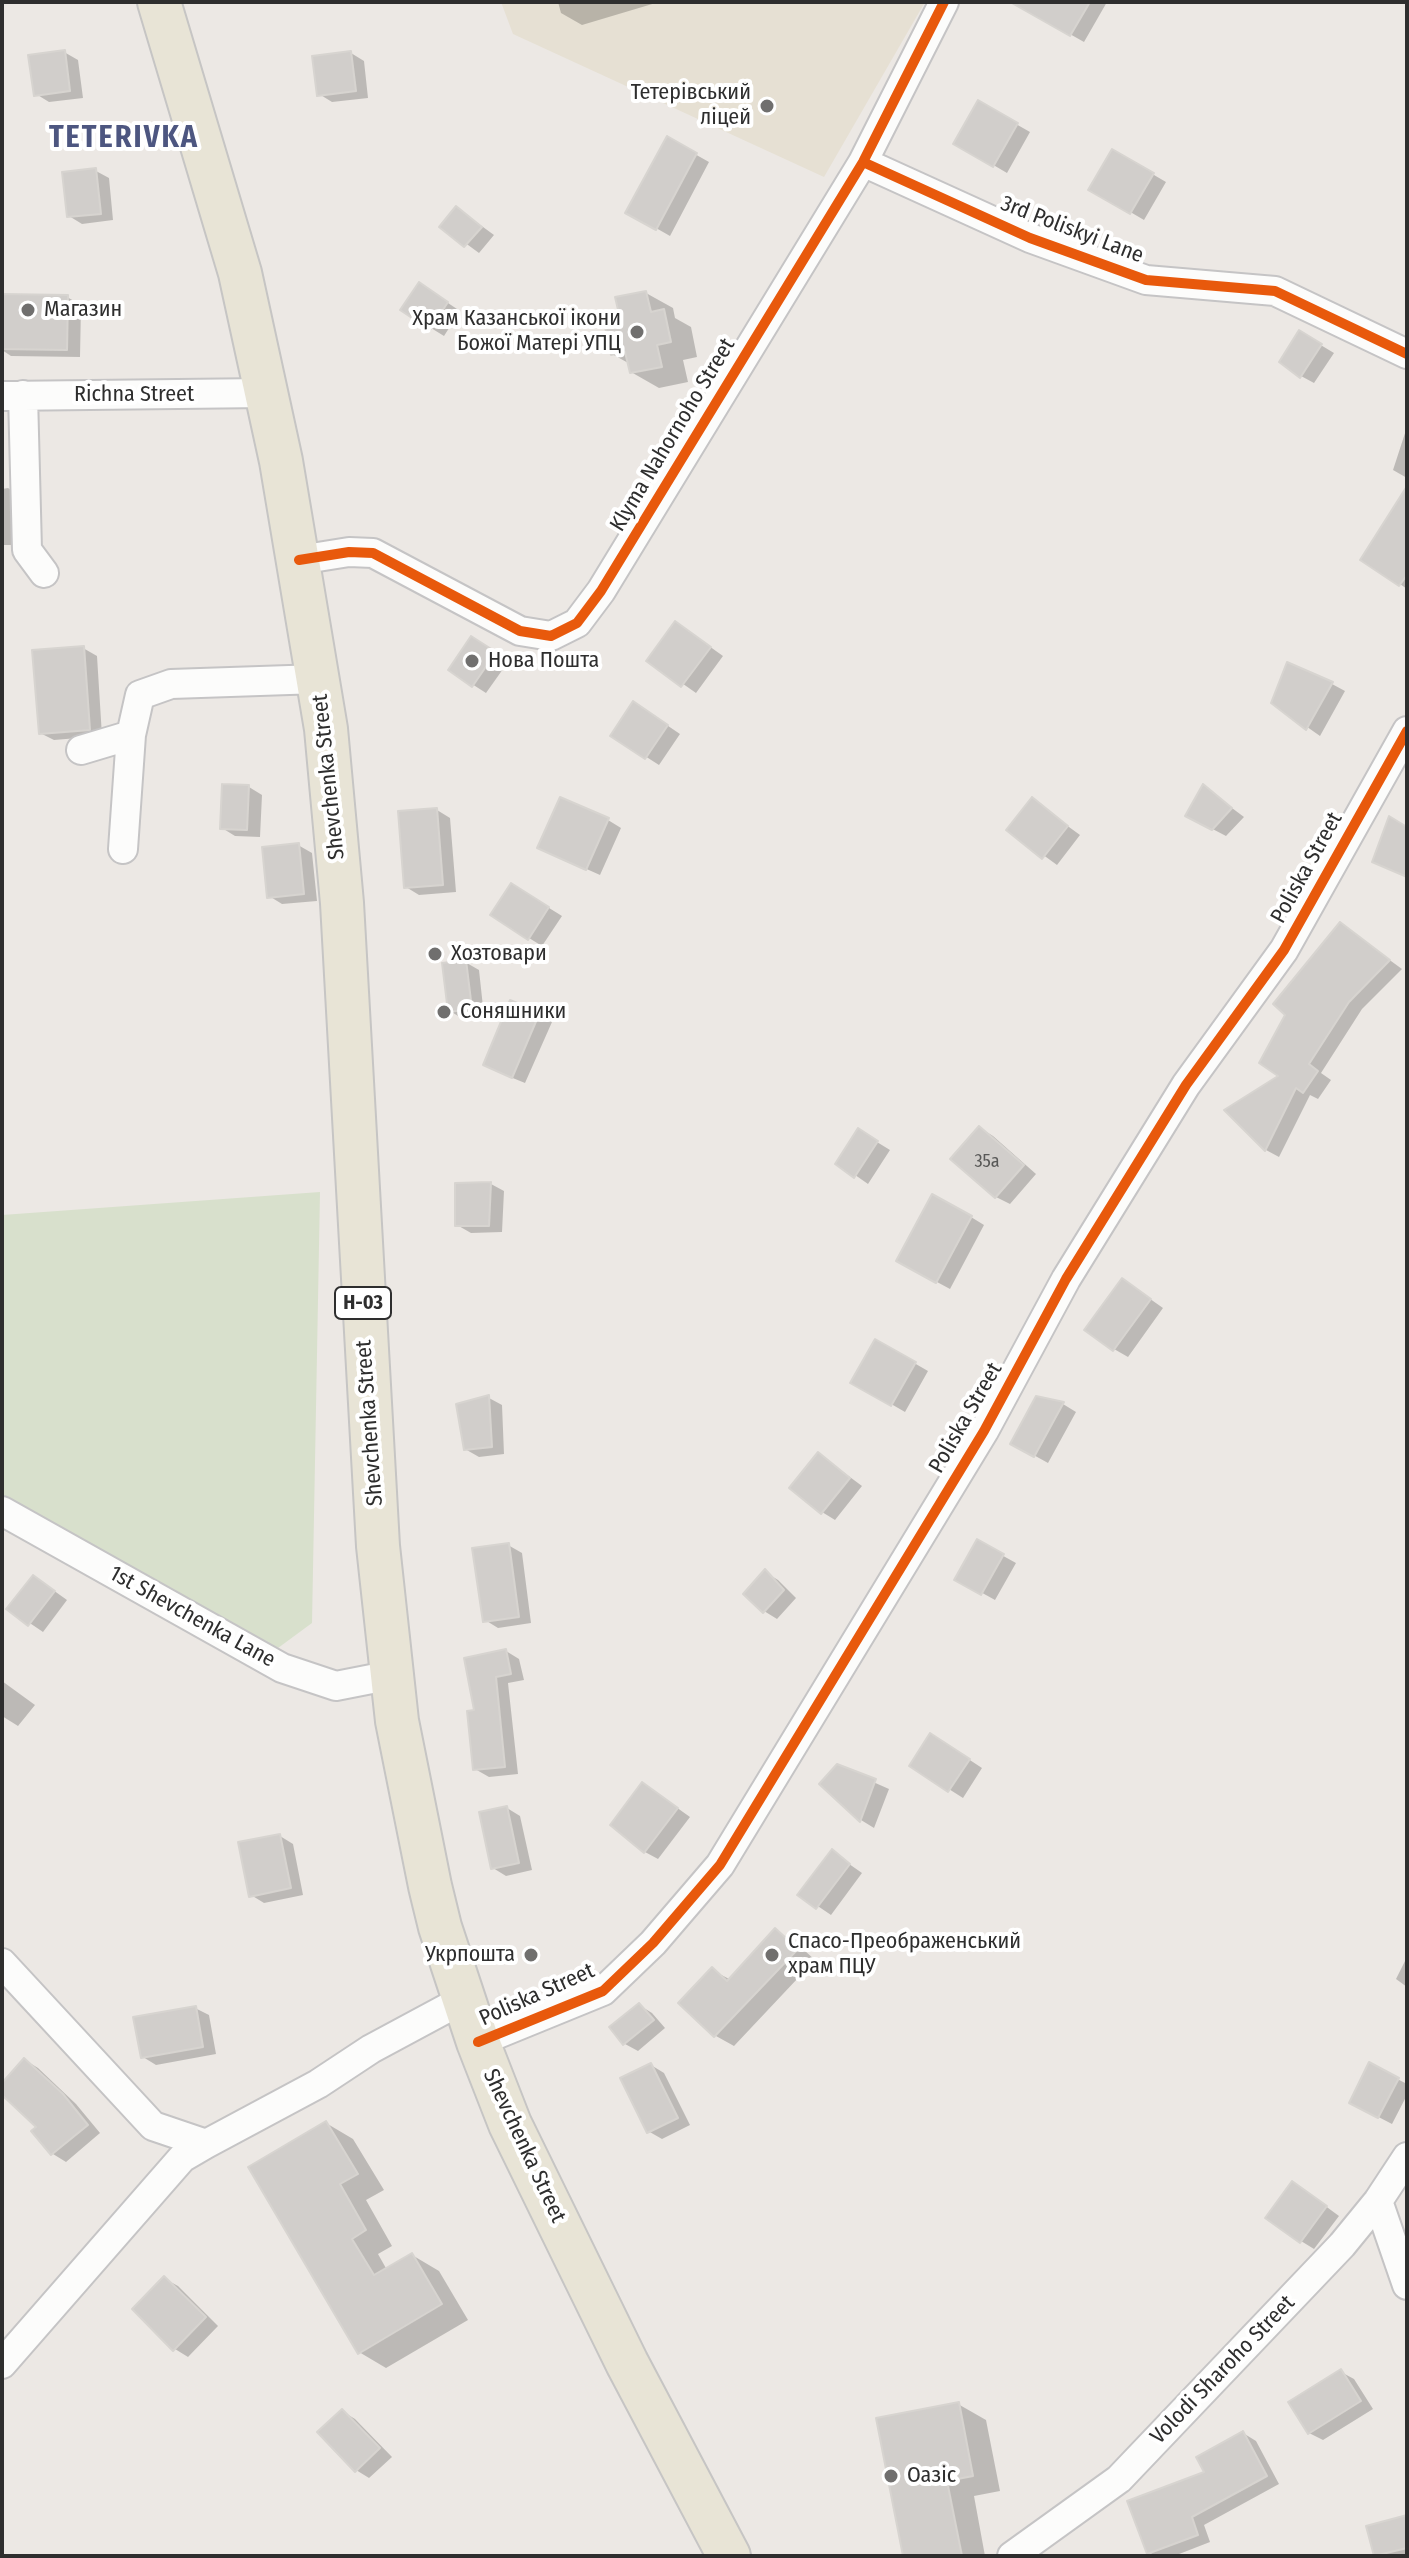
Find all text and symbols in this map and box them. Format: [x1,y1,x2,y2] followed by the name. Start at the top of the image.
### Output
[631,80,751,132] place label: Тетерівський ліцей
[758,97,776,115] marker: Тетерівський ліцей
[49,121,199,157] district label: TETERIVKA
[997,191,1147,269] street label: 3rd Poliskyi Lane
[44,297,122,323] place label: Магазин
[19,301,37,319] marker: Магазин
[412,306,621,358] place label: Храм Казанської ікони Божої Матері УПЦ
[628,323,646,341] marker: Храм Казанської ікони Божої Матері УПЦ
[605,334,741,536] street label: Klyma Nahornoho Street
[74,382,194,408] street label: Richna Street
[488,648,599,674] place label: Нова Пошта
[463,652,481,670] marker: Нова Пошта
[307,693,351,861] street label: Shevchenka Street
[1266,808,1348,928] street label: Poliska Street
[451,941,547,967] place label: Хозтовари
[426,945,444,963] marker: Хозтовари
[460,999,566,1025] place label: Соняшники
[435,1003,453,1021] marker: Соняшники
[974,1151,1000,1173] house number: 35а
[335,1287,391,1319] road number: Н-03
[351,1339,389,1507] street label: Shevchenka Street
[924,1358,1008,1478] street label: Poliska Street
[104,1560,280,1674] street label: 1st Shevchenka Lane
[788,1929,1021,1980] place label: Спасо-Преображенський храм ПЦУ
[425,1942,515,1968] place label: Укрпошта
[522,1946,540,1964] marker: Укрпошта
[763,1946,781,1964] marker: Спасо-Преображенський храм ПЦУ
[475,1958,599,2032] street label: Poliska Street
[477,2065,571,2227] street label: Shevchenka Street
[1145,2290,1301,2450] street label: Volodi Sharoho Street
[907,2463,956,2489] place label: Оазіс
[882,2467,900,2485] marker: Оазіс

